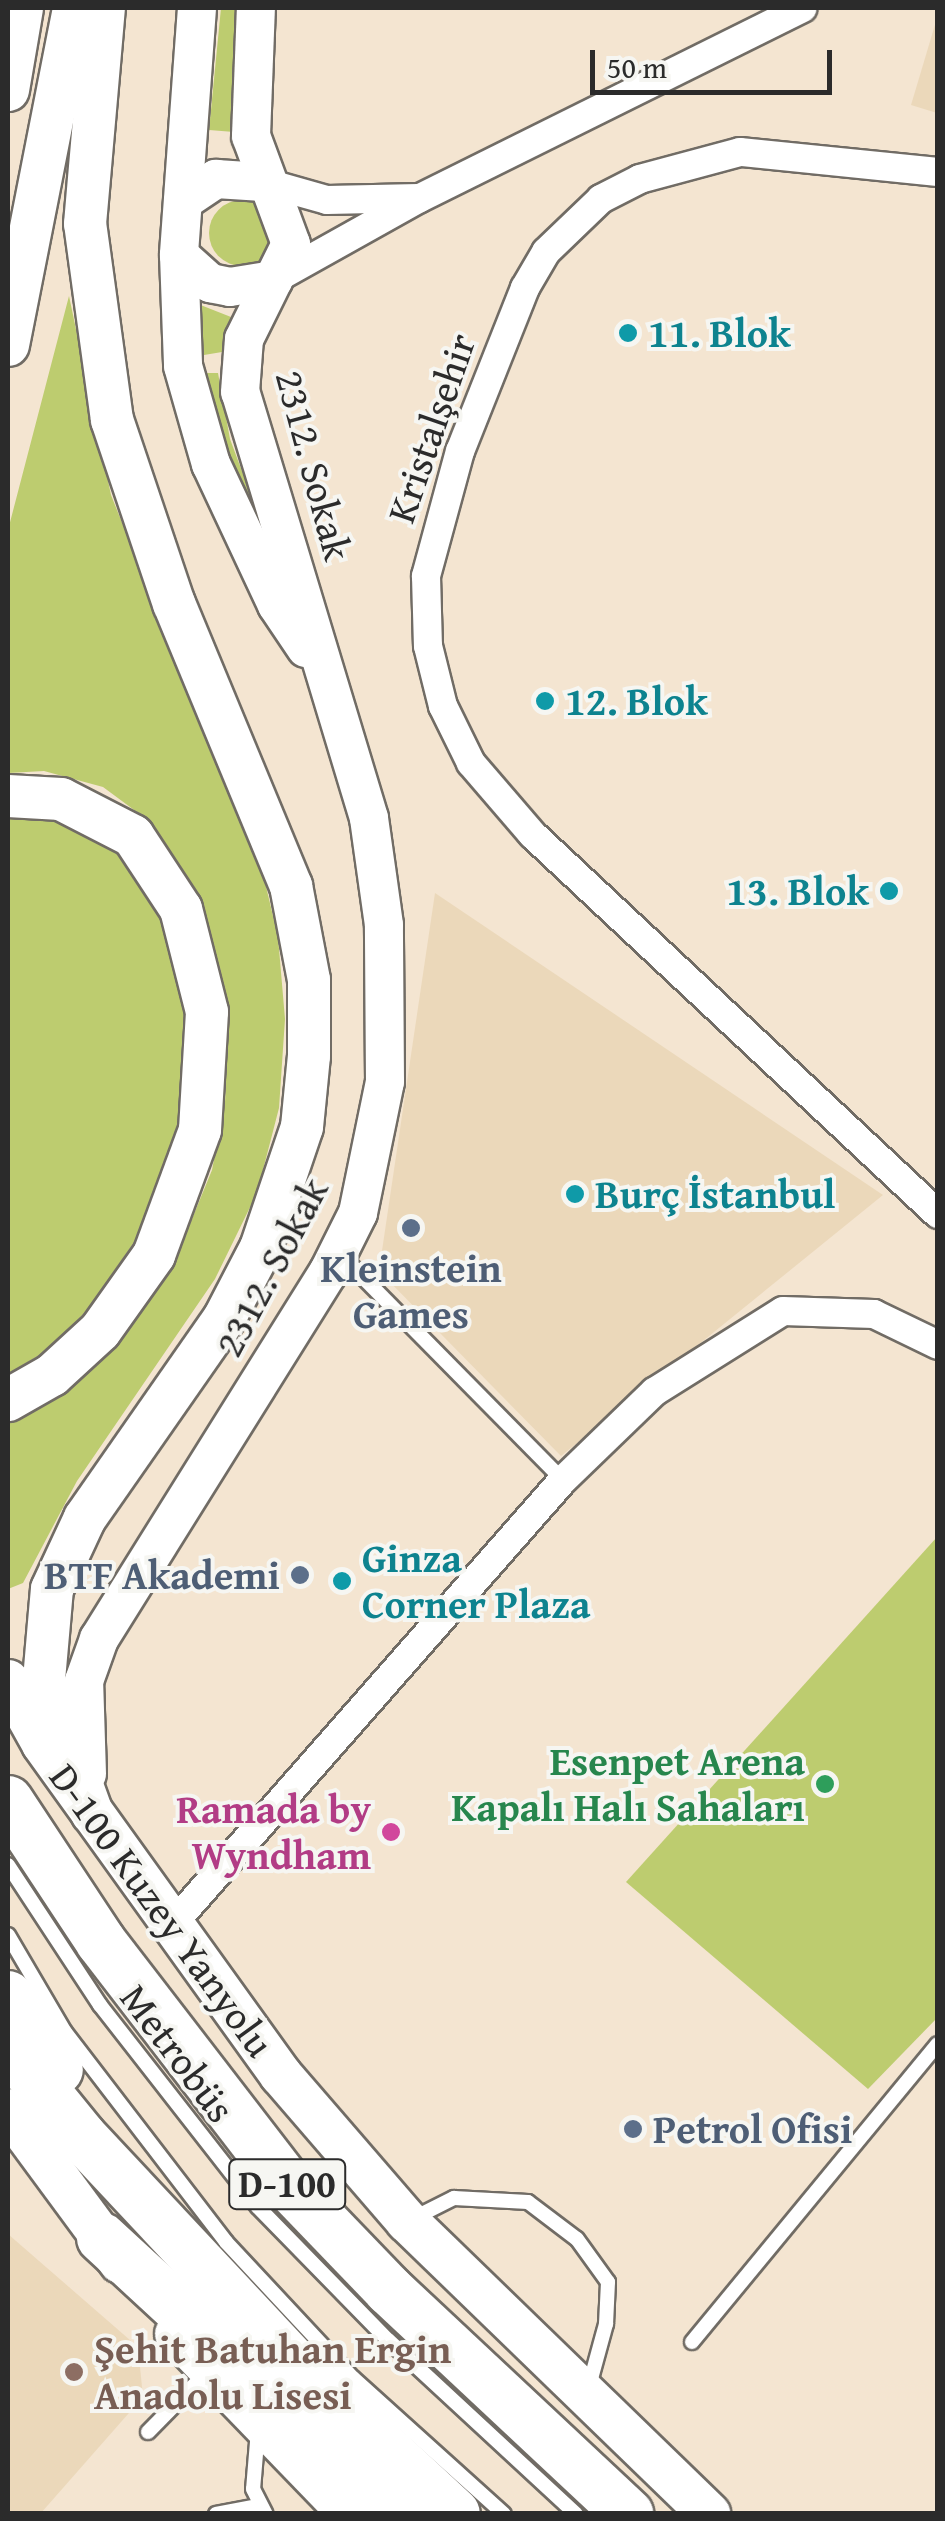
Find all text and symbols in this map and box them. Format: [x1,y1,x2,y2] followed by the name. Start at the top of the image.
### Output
[595,30,838,92] scale bar
[607,45,667,89] text: 50 m
[648,309,791,357] place label: 11. Blok
[617,322,639,344] marker: 11. Blok
[376,327,486,529] street label: Kristalşehir
[266,365,362,565] street label: 2312. Sokak
[565,677,708,725] place label: 12. Blok
[534,690,556,712] marker: 12. Blok
[726,867,869,915] place label: 13. Blok
[878,880,900,902] marker: 13. Blok
[204,1170,338,1364] street label: 2312. Sokak
[595,1170,835,1218] place label: Burç İstanbul
[564,1183,586,1205] marker: Burç İstanbul
[400,1217,422,1239] marker: Kleinstein Games
[320,1244,502,1338] place label: Kleinstein Games
[362,1534,590,1628] place label: Ginza Corner Plaza
[44,1551,280,1599] place label: BTF Akademi
[289,1564,311,1586] marker: BTF Akademi
[331,1570,353,1592] marker: Ginza Corner Plaza
[451,1737,805,1831] place label: Esenpet Arena Kapalı Halı Sahaları
[40,1754,284,2066] street label: D-100 Kuzey Yanyolu
[814,1773,836,1795] marker: Esenpet Arena Kapalı Halı Sahaları
[176,1785,371,1879] place label: Ramada by Wyndham
[380,1821,402,1843] marker: Ramada by Wyndham
[111,1975,245,2131] street label: Metrobüs
[653,2105,852,2153] place label: Petrol Ofisi
[622,2118,644,2140] marker: Petrol Ofisi
[227,2151,347,2217] road number: D-100
[94,2325,451,2419] place label: Şehit Batuhan Ergin Anadolu Lisesi
[63,2361,85,2383] marker: Şehit Batuhan Ergin Anadolu Lisesi

